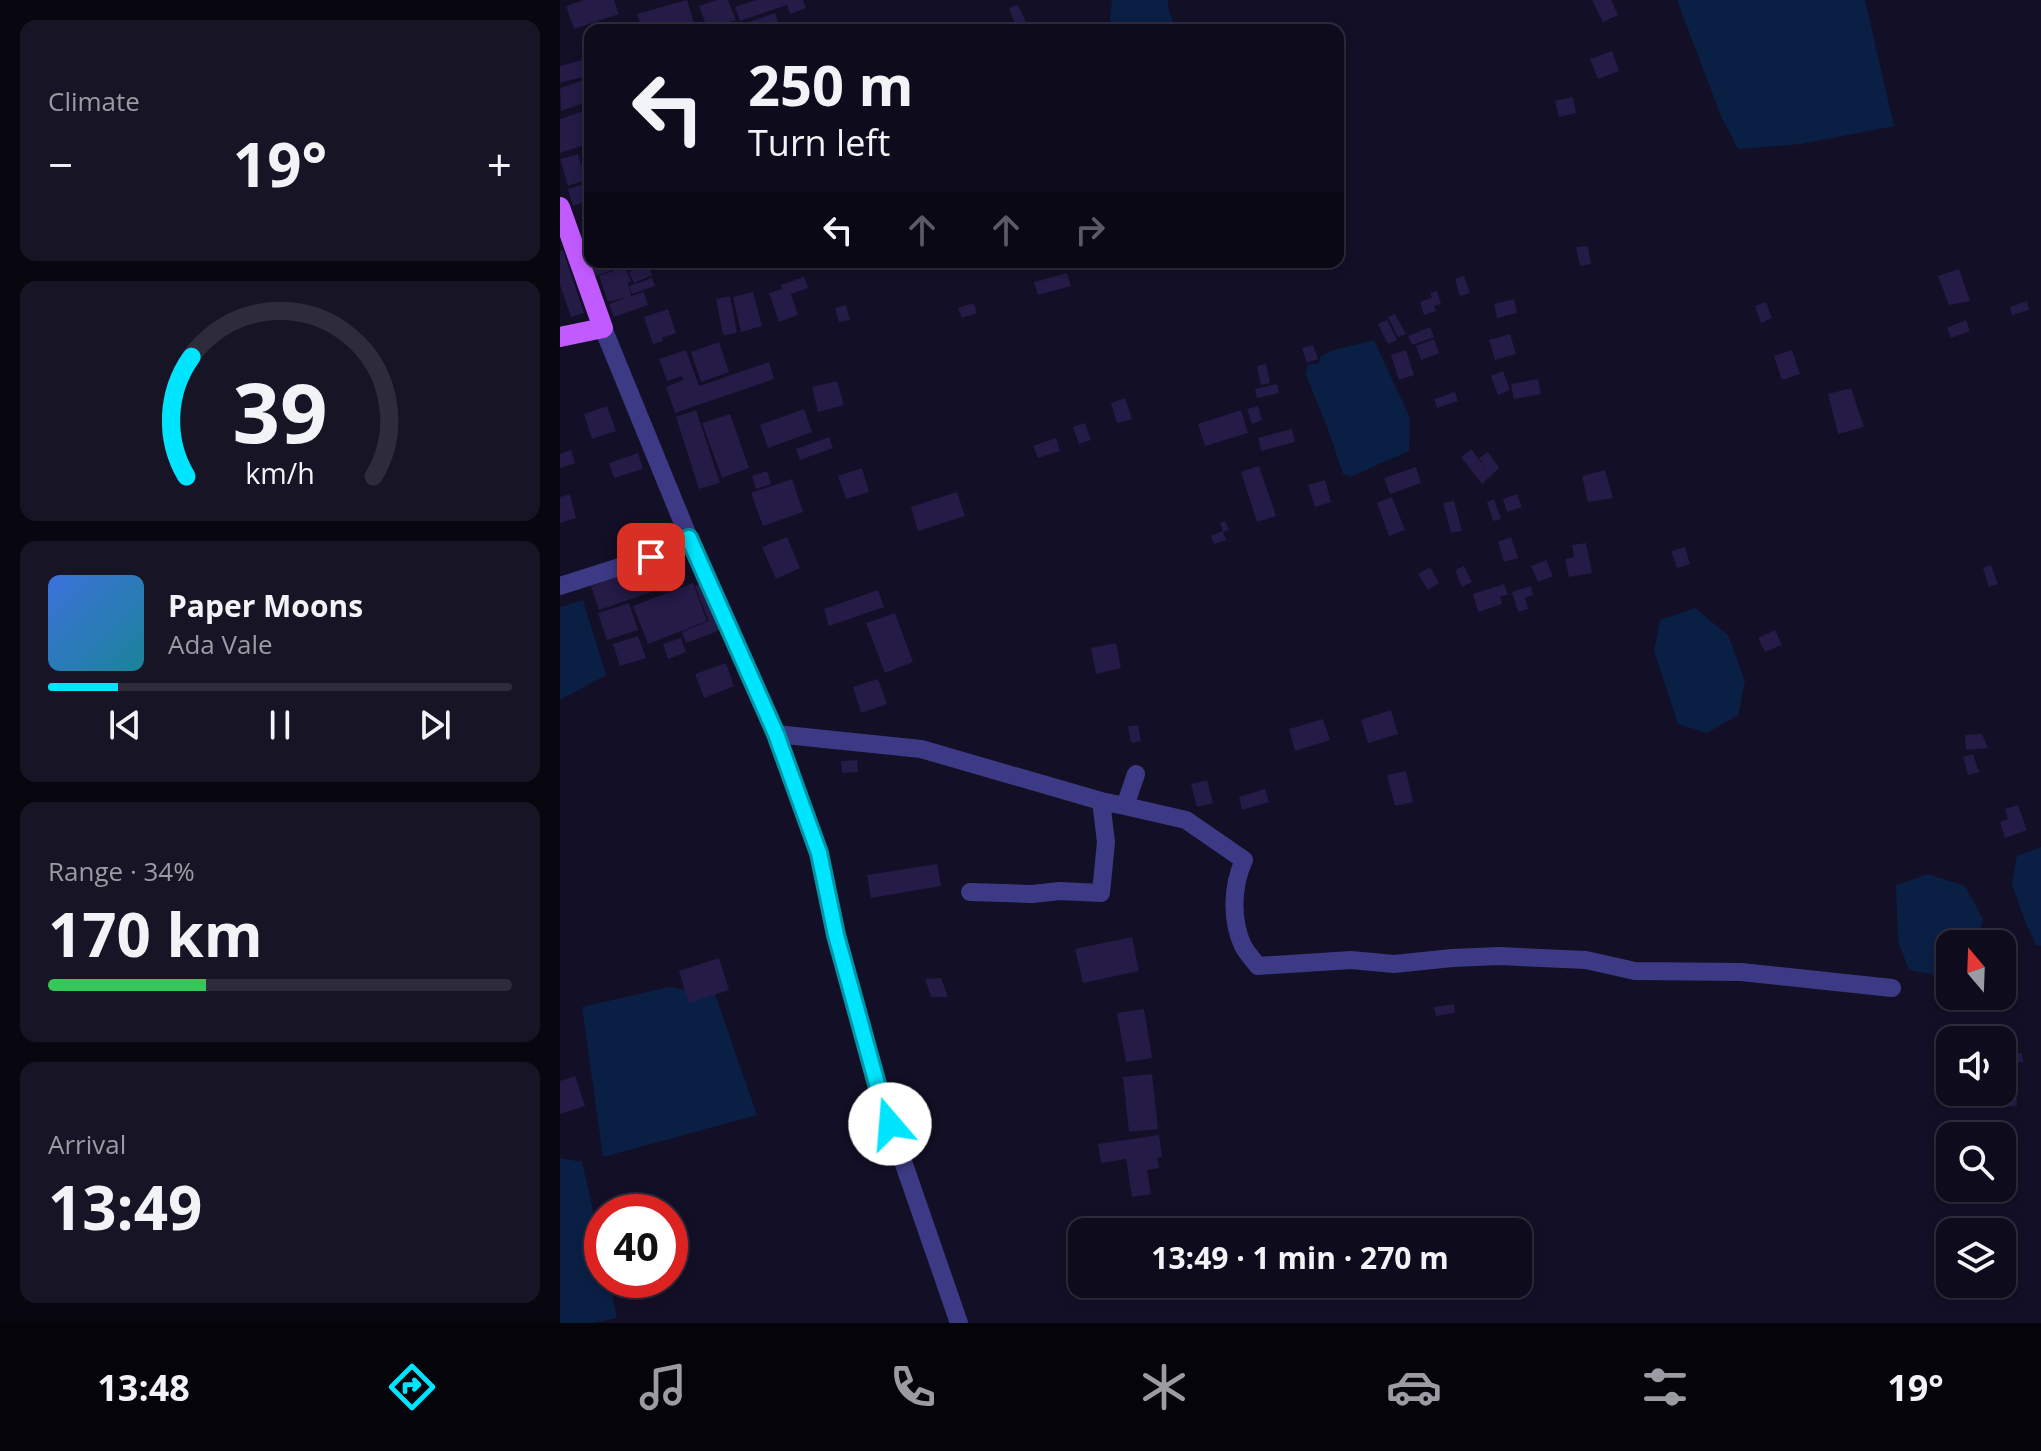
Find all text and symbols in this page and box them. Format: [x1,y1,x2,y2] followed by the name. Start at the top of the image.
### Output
[748,46,914,122] text: 250 m
[616,56,720,160] icon: left
[48,83,140,119] text: Climate
[748,118,890,167] text: Turn left
[233,123,327,205] text: 19°
[48,134,73,194] text: −
[487,134,512,194] text: +
[816,208,860,252] icon: left
[900,208,944,252] icon: ahead
[984,208,1028,252] icon: ahead
[1068,208,1112,252] icon: right
[232,353,328,466] text: 39
[245,453,315,492] text: km/h
[617,523,685,591] pin
[629,535,673,579] icon: arrive
[168,585,363,626] text: Paper Moons
[168,626,273,662] text: Ada Vale
[103,703,147,747] icon: previous
[258,703,302,747] icon: pause
[413,703,457,747] icon: next
[48,853,195,889] text: Range · 34%
[48,893,263,975] text: 170 km
[1936,930,2016,1010] north arrow
[1936,930,2016,1298] map controls
[1936,1026,2016,1106] button: sound
[848,1082,932,1166] position arrow
[1936,1122,2016,1202] button: search
[48,1126,126,1162] text: Arrival
[48,1166,202,1248] text: 13:49
[584,1194,688,1298] speed limit sign: 40
[1936,1218,2016,1298] button: layers
[1151,1237,1449,1278] text: 13:49 · 1 min · 270 m
[384,1359,440,1415] icon: directions
[635,1359,691,1415] icon: music
[885,1359,941,1415] icon: phone
[1136,1359,1192,1415] icon: climate
[1386,1359,1442,1415] icon: car
[1637,1359,1693,1415] icon: filters
[97,1363,190,1412] text: 13:48
[1887,1363,1944,1412] text: 19°

